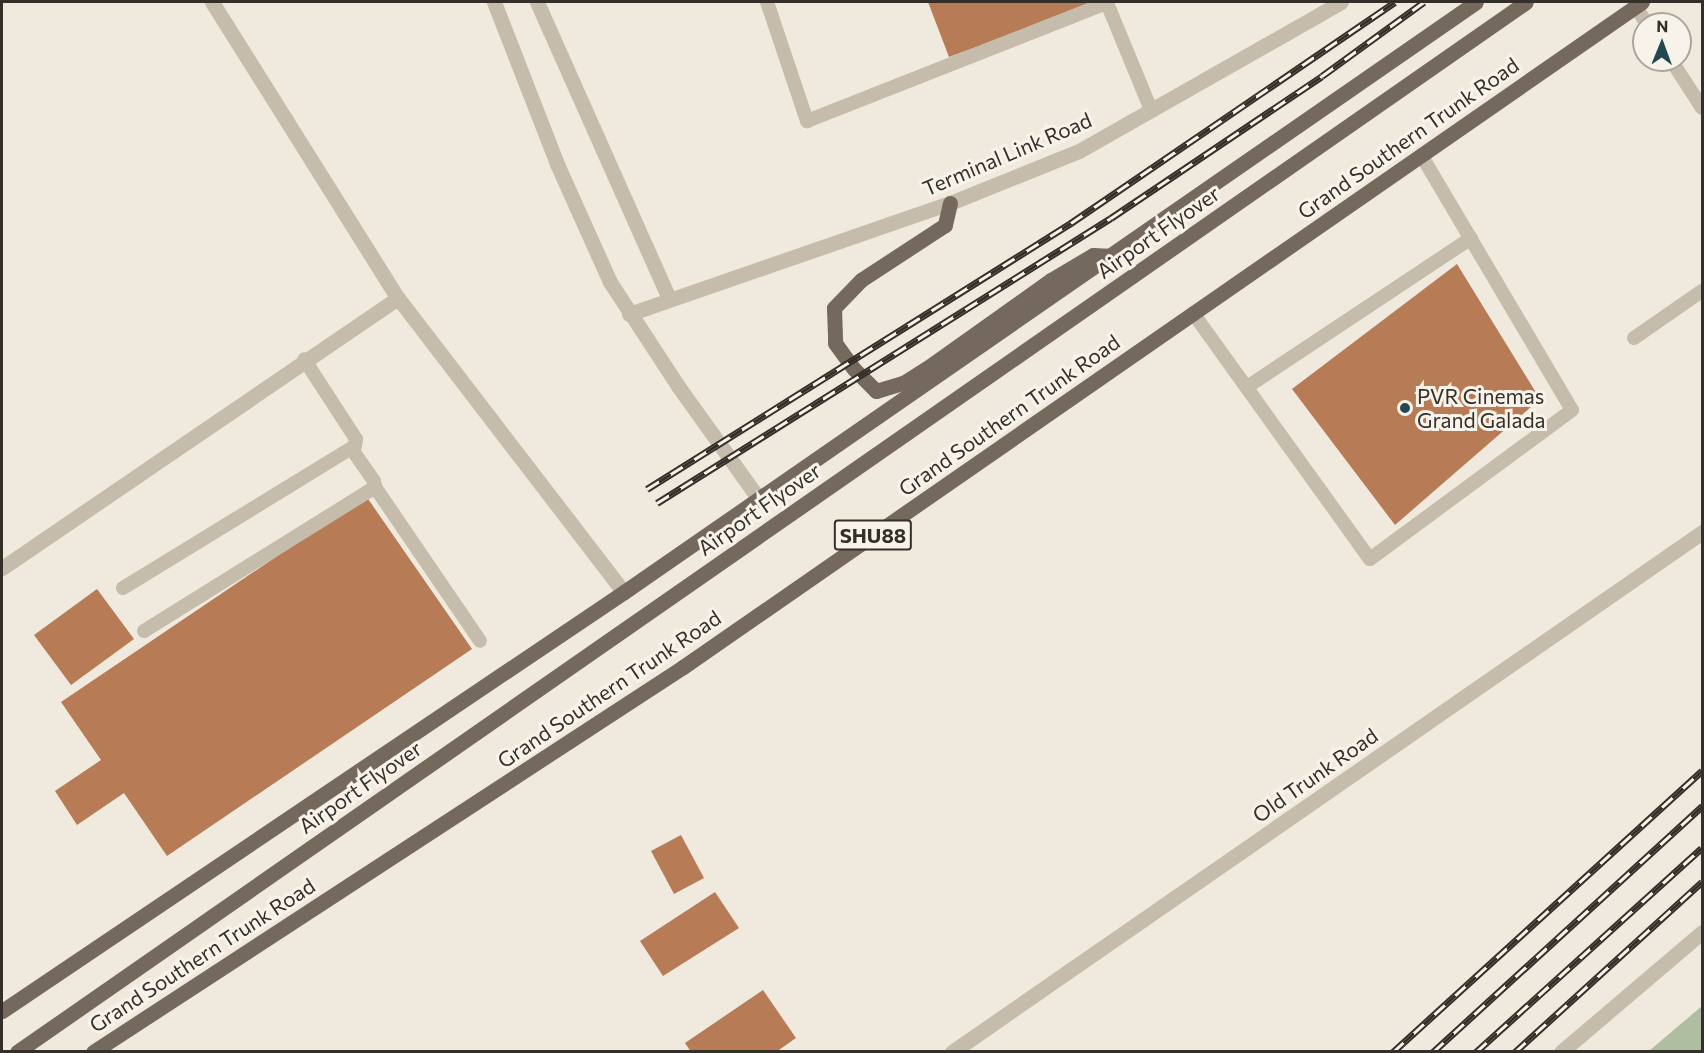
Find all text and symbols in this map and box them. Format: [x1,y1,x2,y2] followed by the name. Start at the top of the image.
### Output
[1632,12,1692,72] north arrow
[1656,16,1668,35] text: N
[1293,52,1523,224] street label: Grand Southern Trunk Road
[919,107,1095,201] street label: Terminal Link Road
[1092,180,1224,284] street label: Airport Flyover
[894,329,1124,501] street label: Grand Southern Trunk Road
[1417,383,1546,433] place label: PVR Cinemas Grand Galada
[1398,401,1412,415] marker: PVR Cinemas Grand Galada
[693,457,825,561] street label: Airport Flyover
[832,518,914,552] road number: SHU88
[493,605,725,773] street label: Grand Southern Trunk Road
[1248,723,1382,827] street label: Old Trunk Road
[294,735,426,839] street label: Airport Flyover
[85,873,319,1037] street label: Grand Southern Trunk Road

